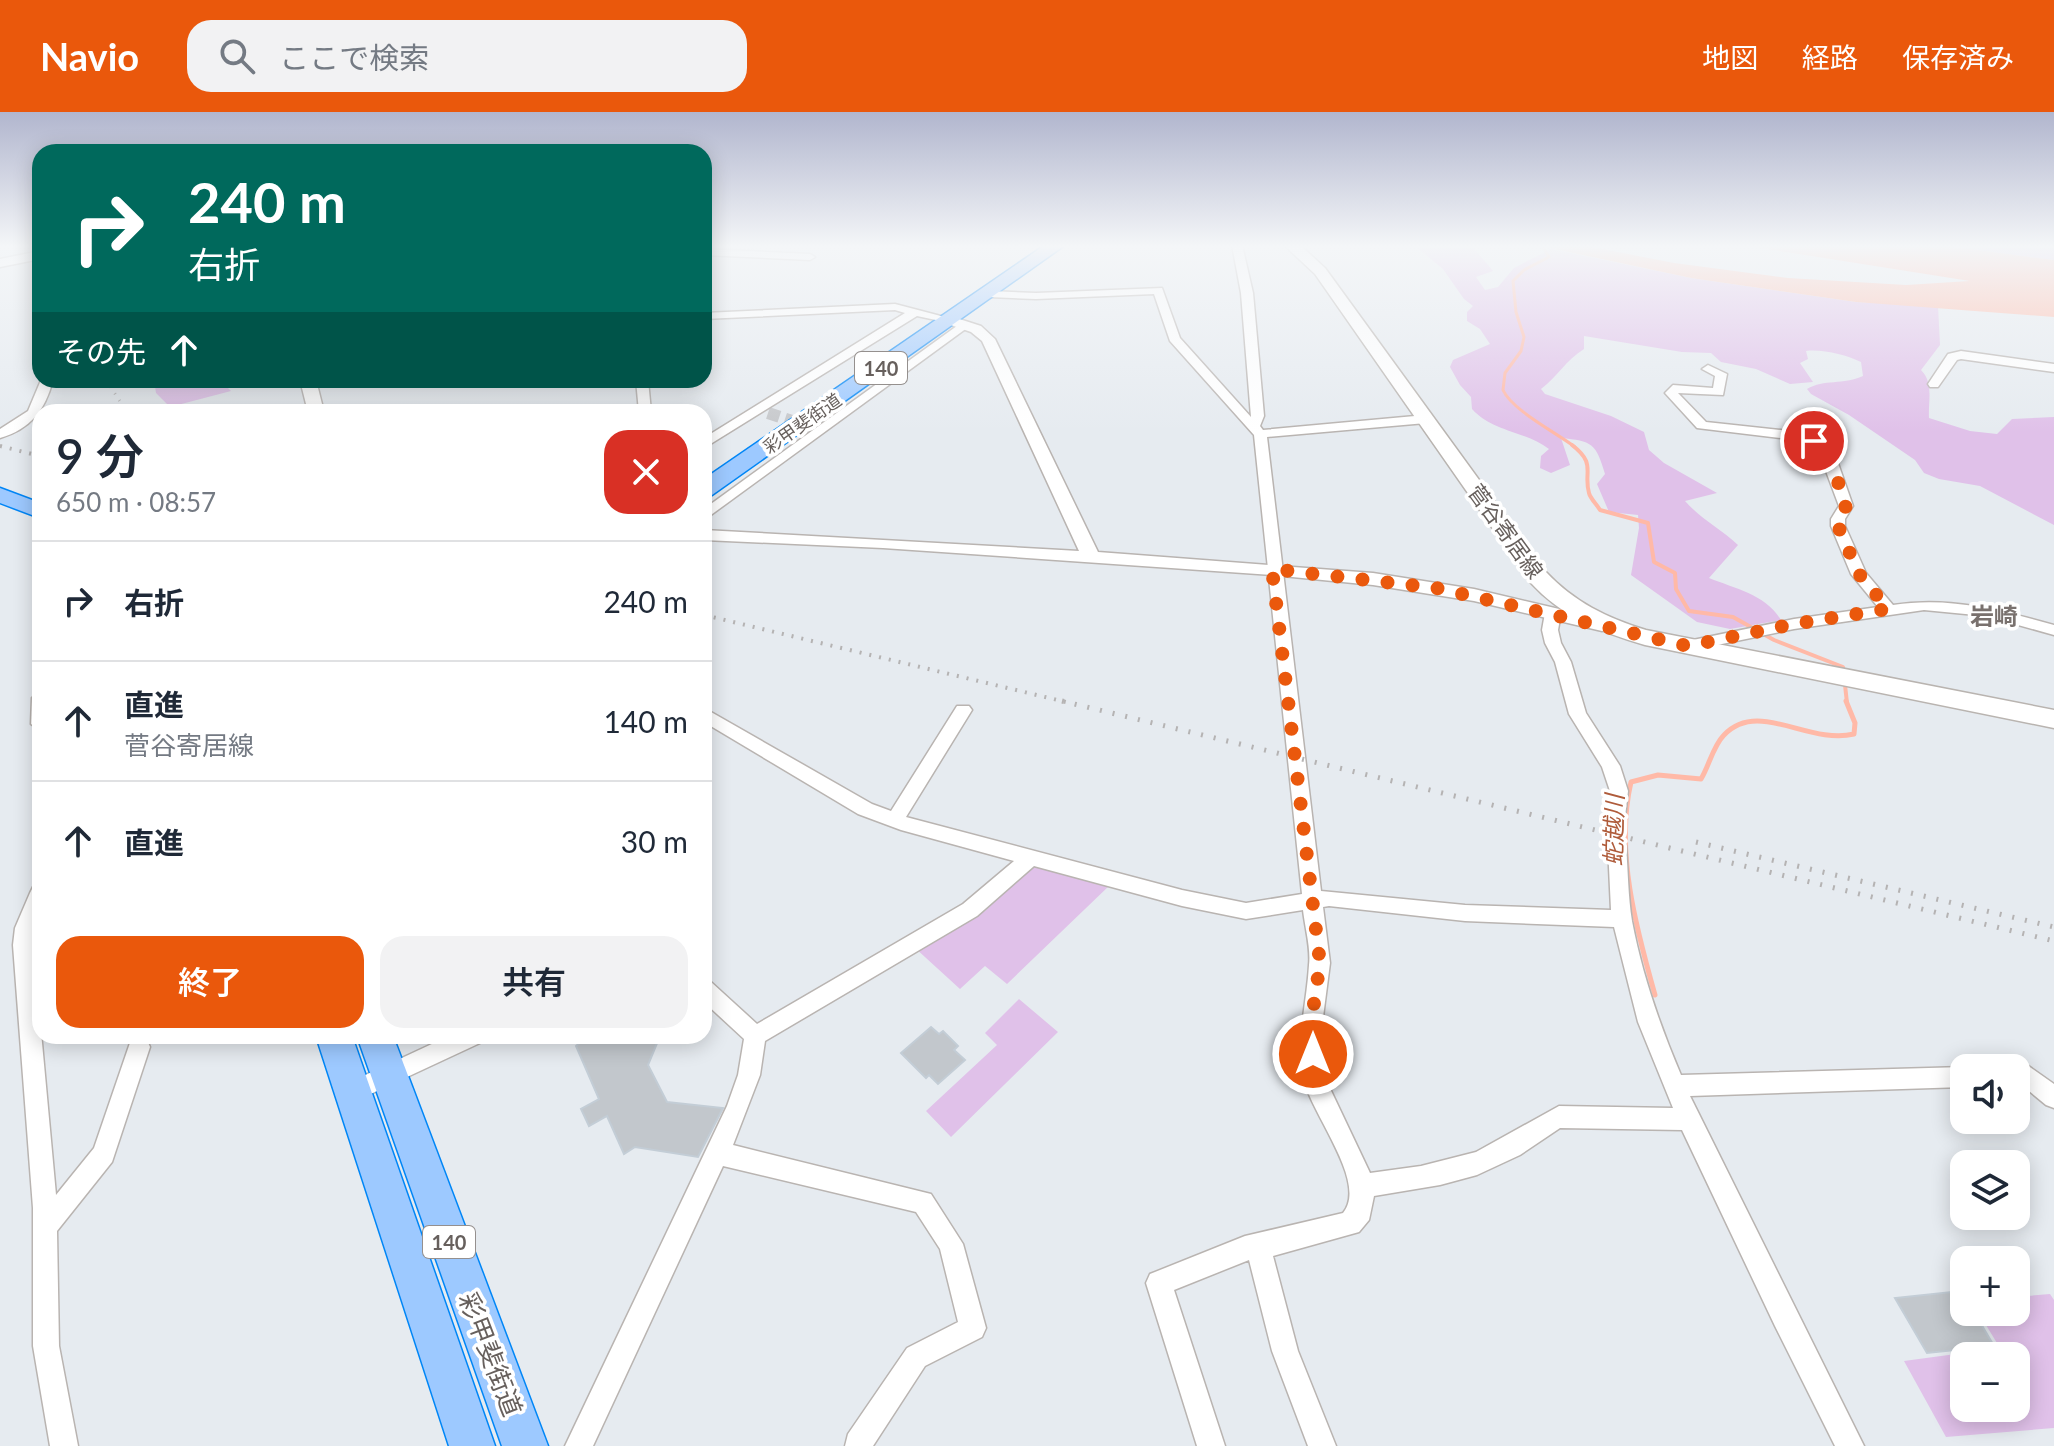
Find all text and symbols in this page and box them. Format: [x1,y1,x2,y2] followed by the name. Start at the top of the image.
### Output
[187,20,747,92] search box
[40,33,139,79] text: Navio
[215,34,259,78] icon: search
[279,39,429,75] text: ここで検索
[1702,40,1758,74] text: 地図
[1802,40,1858,74] text: 経路
[1902,40,2014,74] text: 保存済み
[188,168,346,235] text: 240 m
[56,176,160,280] icon: right
[188,242,260,286] text: 右折
[162,328,206,372] icon: ahead
[56,333,146,369] text: その先
[855,352,907,384] road number: 140
[759,388,845,458] street label: 彩甲斐街道
[1780,407,1848,475] pin
[1792,419,1836,463] icon: arrive
[56,427,144,484] text: 9 分
[604,430,688,514] button: close
[1463,479,1549,583] street label: 菅谷寄居線
[56,486,216,518] text: 650 m · 08:57
[56,579,100,623] icon: right
[603,583,688,619] text: 240 m
[124,584,184,620] text: 右折
[1970,601,2018,630] district label: 岩崎
[124,686,184,722] text: 直進
[56,699,100,743] icon: ahead
[603,703,688,739] text: 140 m
[124,729,254,761] text: 菅谷寄居線
[1598,791,1628,866] water label: 蛇越川
[56,819,100,863] icon: ahead
[621,823,688,859] text: 30 m
[124,824,184,860] text: 直進
[56,936,364,1028] button: 終了
[380,936,688,1028] button: 共有
[1271,1012,1355,1096] position arrow
[1950,1054,2030,1422] map controls
[1950,1054,2030,1134] button: sound
[1950,1150,2030,1230] button: layers
[423,1226,475,1258] road number: 140
[1950,1246,2030,1326] button: +
[453,1288,529,1420] street label: 彩甲斐街道
[1950,1342,2030,1422] button: −

